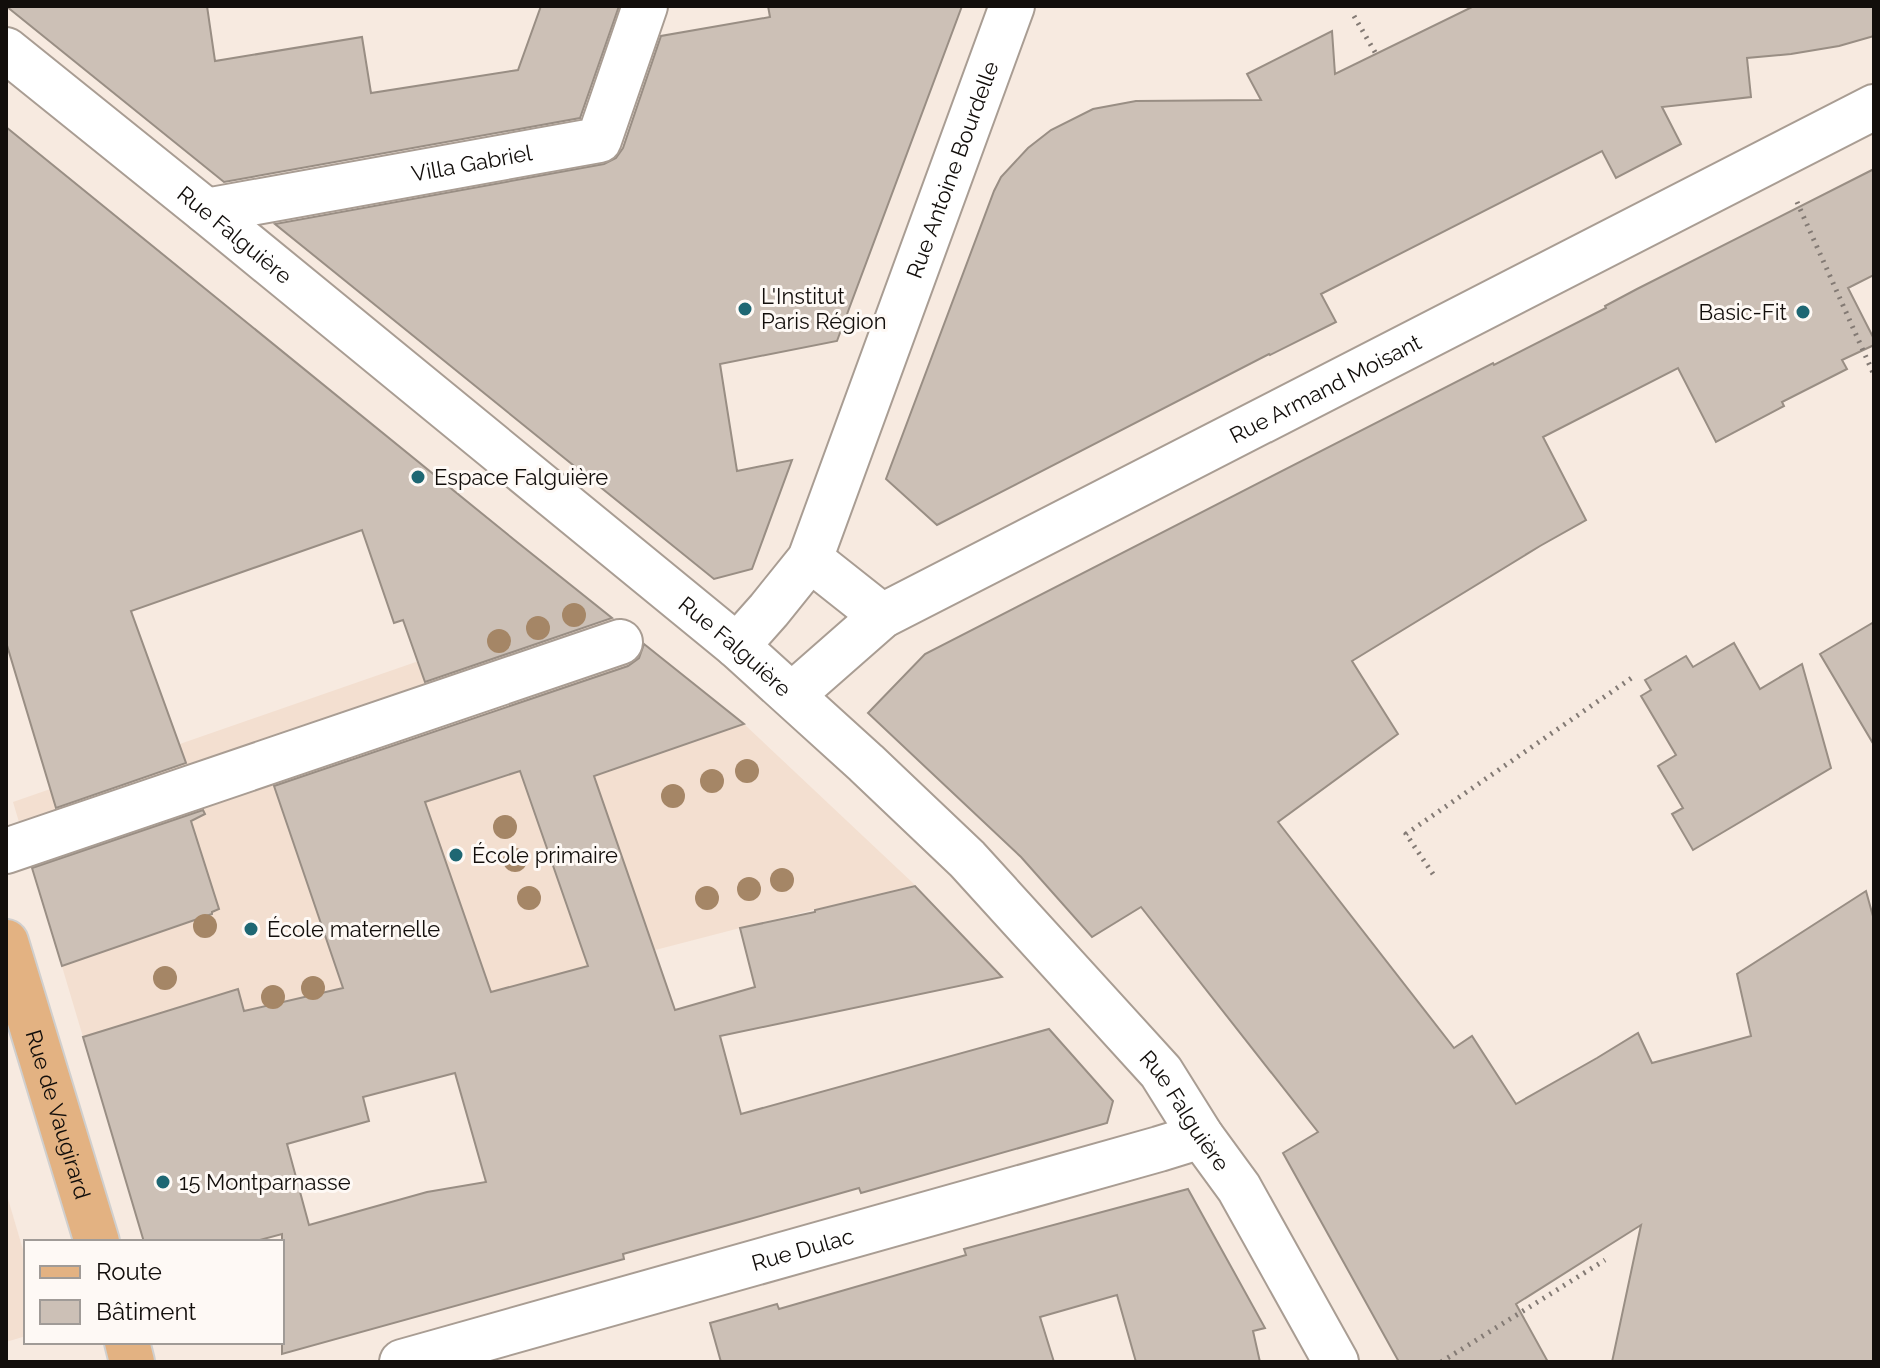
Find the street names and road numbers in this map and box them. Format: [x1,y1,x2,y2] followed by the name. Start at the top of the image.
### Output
[901,58,1004,282] street label: Rue Antoine Bourdelle
[409,139,534,187] street label: Villa Gabriel
[172,180,297,289] street label: Rue Falguière
[1225,328,1426,448] street label: Rue Armand Moisant
[674,591,797,702] street label: Rue Falguière
[20,1027,96,1202] street label: Rue de Vaugirard
[1135,1045,1235,1176] street label: Rue Falguière
[749,1223,856,1276] street label: Rue Dulac

